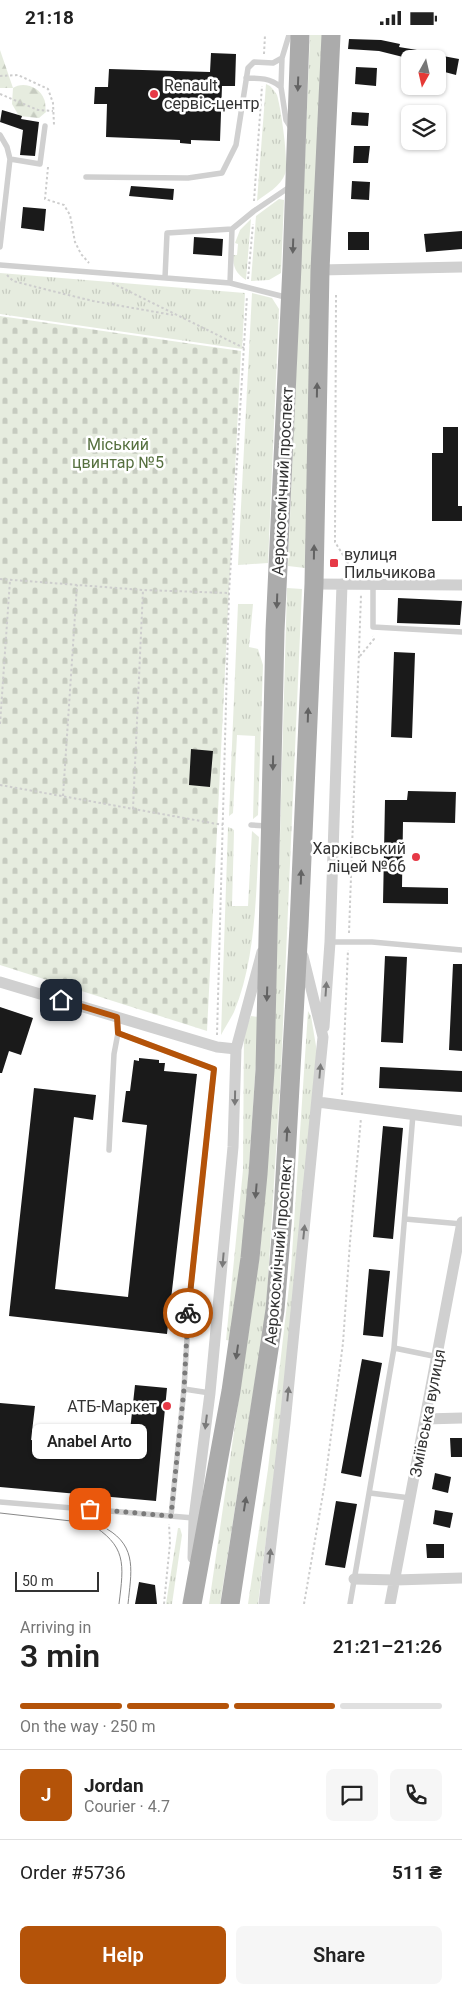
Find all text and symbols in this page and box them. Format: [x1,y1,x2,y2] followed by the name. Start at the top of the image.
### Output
[25,6,74,29] text: 21:18
[401,50,446,95] north arrow
[401,50,446,150] map controls
[164,76,260,113] place label: Renault сервіс-центр
[294,76,302,92] one-way arrow
[148,88,160,100] marker: Renault сервіс-центр
[401,105,446,150] button: layers
[288,238,296,254] one-way arrow
[314,381,322,397] one-way arrow
[268,386,297,576] street label: Аерокосмічний проспект
[72,435,164,472] park label: Міський цвинтар №5
[310,544,318,560] one-way arrow
[344,545,436,582] place label: вулиця Пильчикова
[328,557,340,569] marker: вулиця Пильчикова
[272,593,280,609] one-way arrow
[304,706,312,722] one-way arrow
[269,755,277,771] one-way arrow
[312,839,406,876] place label: Харківський ліцей №66
[410,851,422,863] marker: Харківський ліцей №66
[297,869,305,885] one-way arrow
[40,979,82,1021] pin
[323,981,331,997] one-way arrow
[47,986,75,1014] icon: home
[263,986,271,1002] one-way arrow
[317,1062,325,1078] one-way arrow
[230,1090,238,1106] one-way arrow
[284,1126,292,1142] one-way arrow
[261,1156,296,1346] street label: Аерокосмічний проспект
[252,1183,260,1199] one-way arrow
[301,1224,309,1240] one-way arrow
[219,1252,227,1268] one-way arrow
[163,1288,213,1338] courier
[174,1299,202,1327] icon: bike
[232,1344,240,1360] one-way arrow
[406,1348,449,1479] street label: Зміївська вулиця
[284,1386,292,1402] one-way arrow
[67,1397,157,1416] place label: АТБ-Маркет
[161,1400,173,1412] marker: АТБ-Маркет
[202,1414,210,1430] one-way arrow
[32,1424,148,1459] callout: Anabel Arto
[47,1432,132,1451] text: Anabel Arto
[69,1488,111,1530] pin
[76,1495,104,1523] icon: bag
[241,1495,249,1511] one-way arrow
[266,1547,274,1563] one-way arrow
[15,1569,99,1592] scale bar
[22,1573,54,1589] text: 50 m
[20,1618,91,1637] text: Arriving in
[333,1635,442,1658] text: 21:21–21:26
[20,1637,100,1675] text: 3 min
[20,1717,156,1736] text: On the way · 250 m
[326,1769,378,1821] button: chat
[390,1769,442,1821] button: phone
[84,1774,144,1797] text: Jordan
[41,1783,51,1806] text: J
[84,1797,170,1816] text: Courier · 4.7
[20,1861,126,1884] text: Order #5736
[392,1861,442,1884] text: 511 ₴
[20,1926,226,1984] button: Help
[236,1926,442,1984] button: Share

